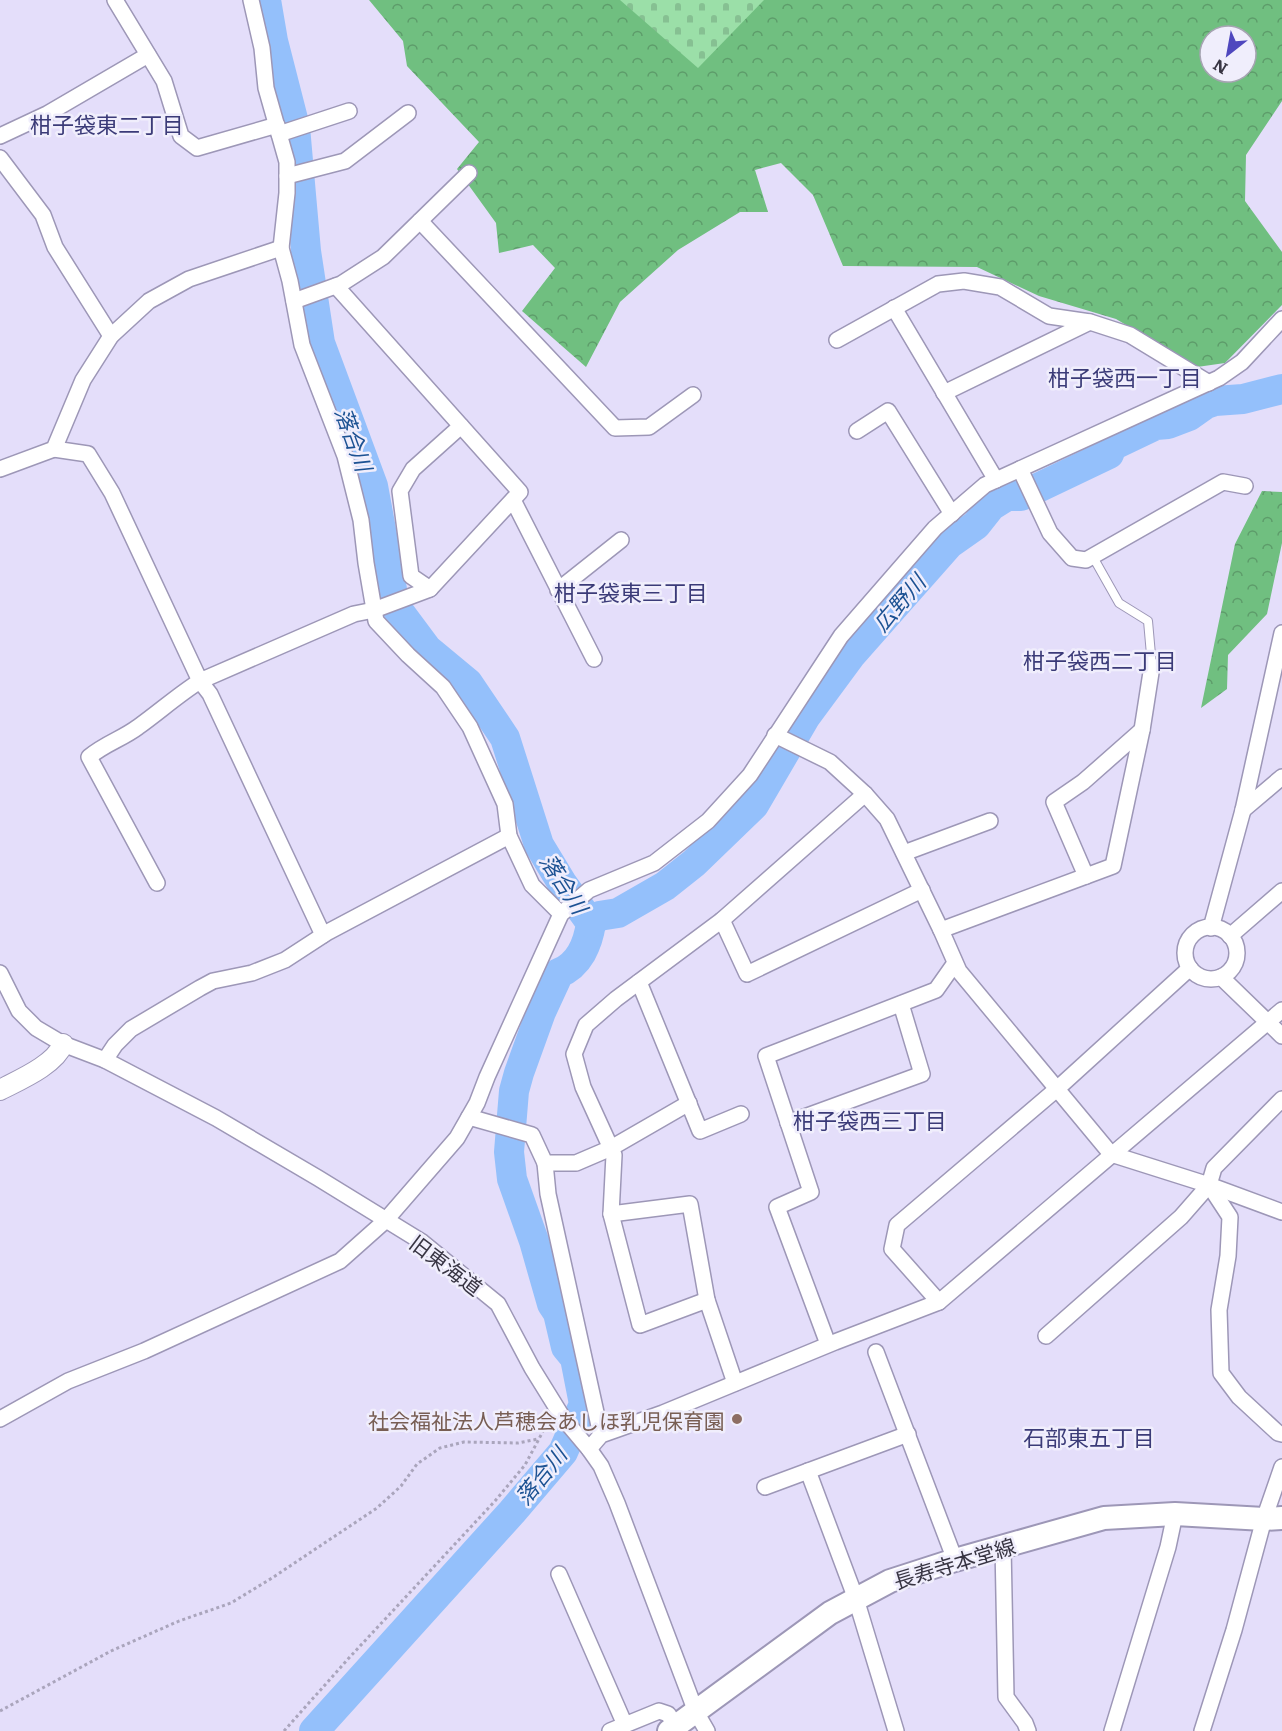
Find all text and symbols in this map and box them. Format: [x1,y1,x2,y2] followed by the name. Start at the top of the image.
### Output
[1198,24,1258,84] north arrow
[1208,54,1232,81] text: N
[30,107,184,140] district label: 柑子袋東二丁目
[1048,360,1202,393] district label: 柑子袋西一丁目
[328,402,382,478] water label: 落合川
[864,565,933,638] water label: 広野川
[554,575,708,608] district label: 柑子袋東三丁目
[1023,643,1177,676] district label: 柑子袋西二丁目
[533,846,598,921] water label: 落合川
[793,1103,947,1136] district label: 柑子袋西三丁目
[404,1226,490,1302] street label: 旧東海道
[368,1404,725,1435] place label: 社会福祉法人芦穂会あしほ乳児保育園
[730,1412,744,1426] marker: 社会福祉法人芦穂会あしほ乳児保育園
[1023,1420,1155,1453] district label: 石部東五丁目
[506,1437,575,1511] water label: 落合川
[889,1529,1019,1595] street label: 長寿寺本堂線

